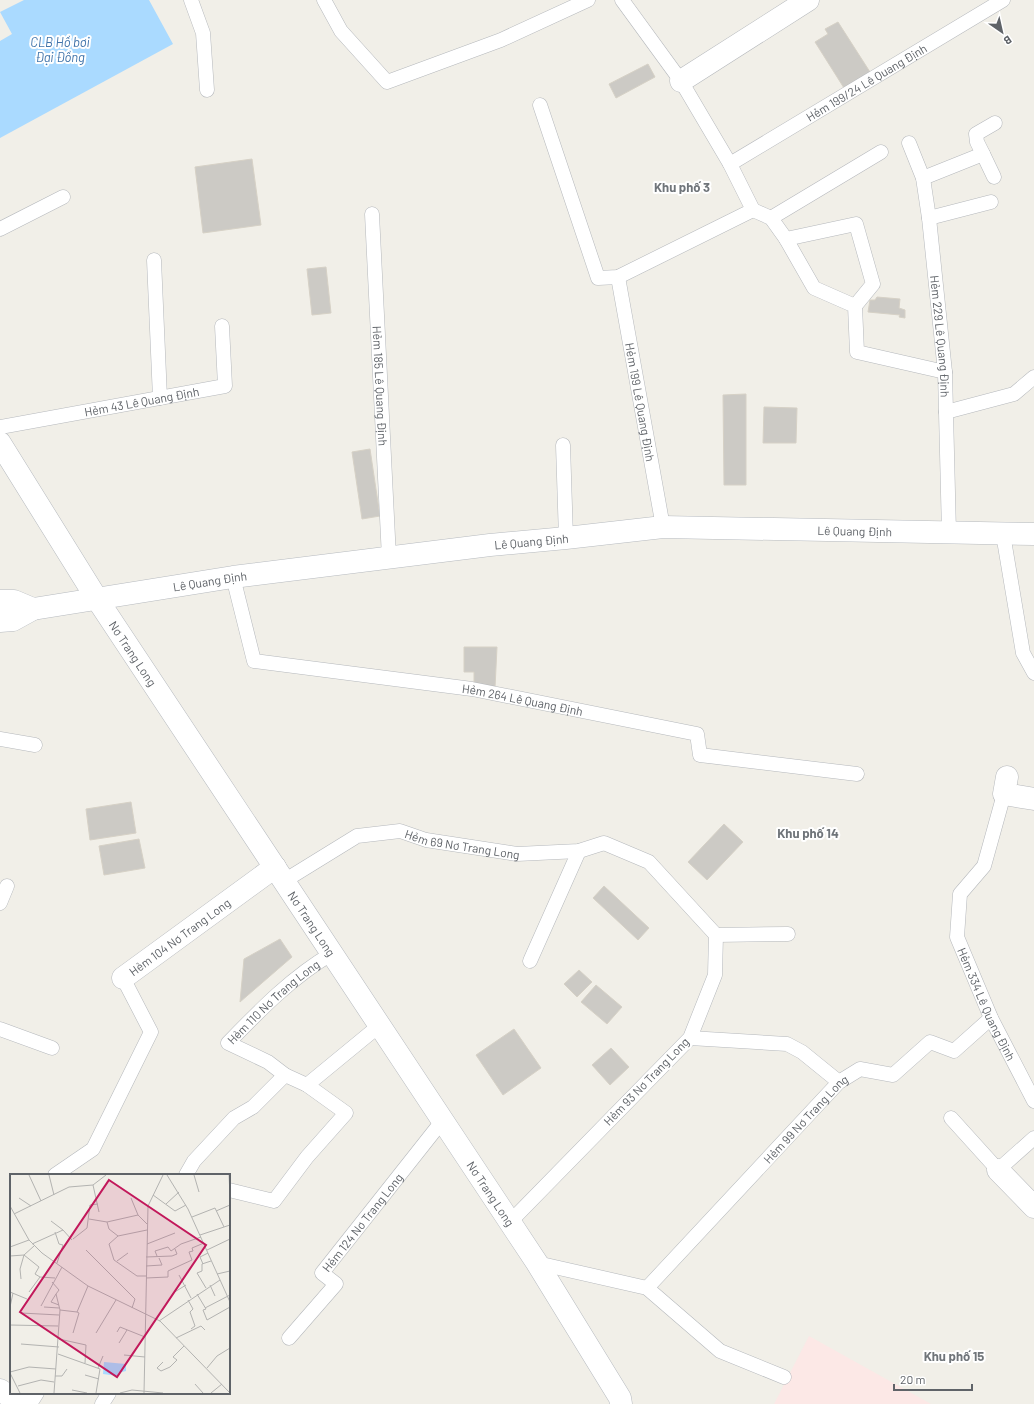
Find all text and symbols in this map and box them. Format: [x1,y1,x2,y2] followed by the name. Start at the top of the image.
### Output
[982,12,1022,52] north arrow
[1001,33,1014,48] text: B
[30,34,91,65] water label: CLB Hồ bơi Đại Đồng
[803,41,929,124] street label: Hẻm 199/24 Lê Quang Định
[654,179,710,195] district label: Khu phố 3
[928,274,953,398] street label: Hẻm 229 Lê Quang Định
[371,325,390,446] street label: Hẻm 185 Lê Quang Định
[623,342,658,462] street label: Hẻm 199 Lê Quang Định
[83,384,200,419] street label: Hẻm 43 Lê Quang Định
[817,523,892,538] street label: Lê Quang Định
[494,531,569,552] street label: Lê Quang Định
[172,568,248,594] street label: Lê Quang Định
[106,618,160,689] street label: Nơ Trang Long
[461,681,584,718] street label: Hẻm 264 Lê Quang Định
[777,825,839,841] district label: Khu phố 14
[403,826,521,861] street label: Hẻm 69 Nơ Trang Long
[285,888,339,959] street label: Nơ Trang Long
[126,895,233,978] street label: Hẻm 104 Nơ Trang Long
[955,945,1019,1063] street label: Hẻm 334 Lê Quang Định
[224,957,322,1047] street label: Hẻm 110 Nơ Trang Long
[600,1034,692,1128] street label: Hẻm 93 Nơ Trang Long
[760,1071,850,1166] street label: Hẻm 99 Nơ Trang Long
[464,1158,518,1229] street label: Nơ Trang Long
[319,1170,405,1274] street label: Hẻm 124 Nơ Trang Long
[10,1174,230,1394] inset map
[924,1348,984,1364] district label: Khu phố 15
[894,1366,972,1392] scale bar
[900,1372,926,1386] text: 20 m

